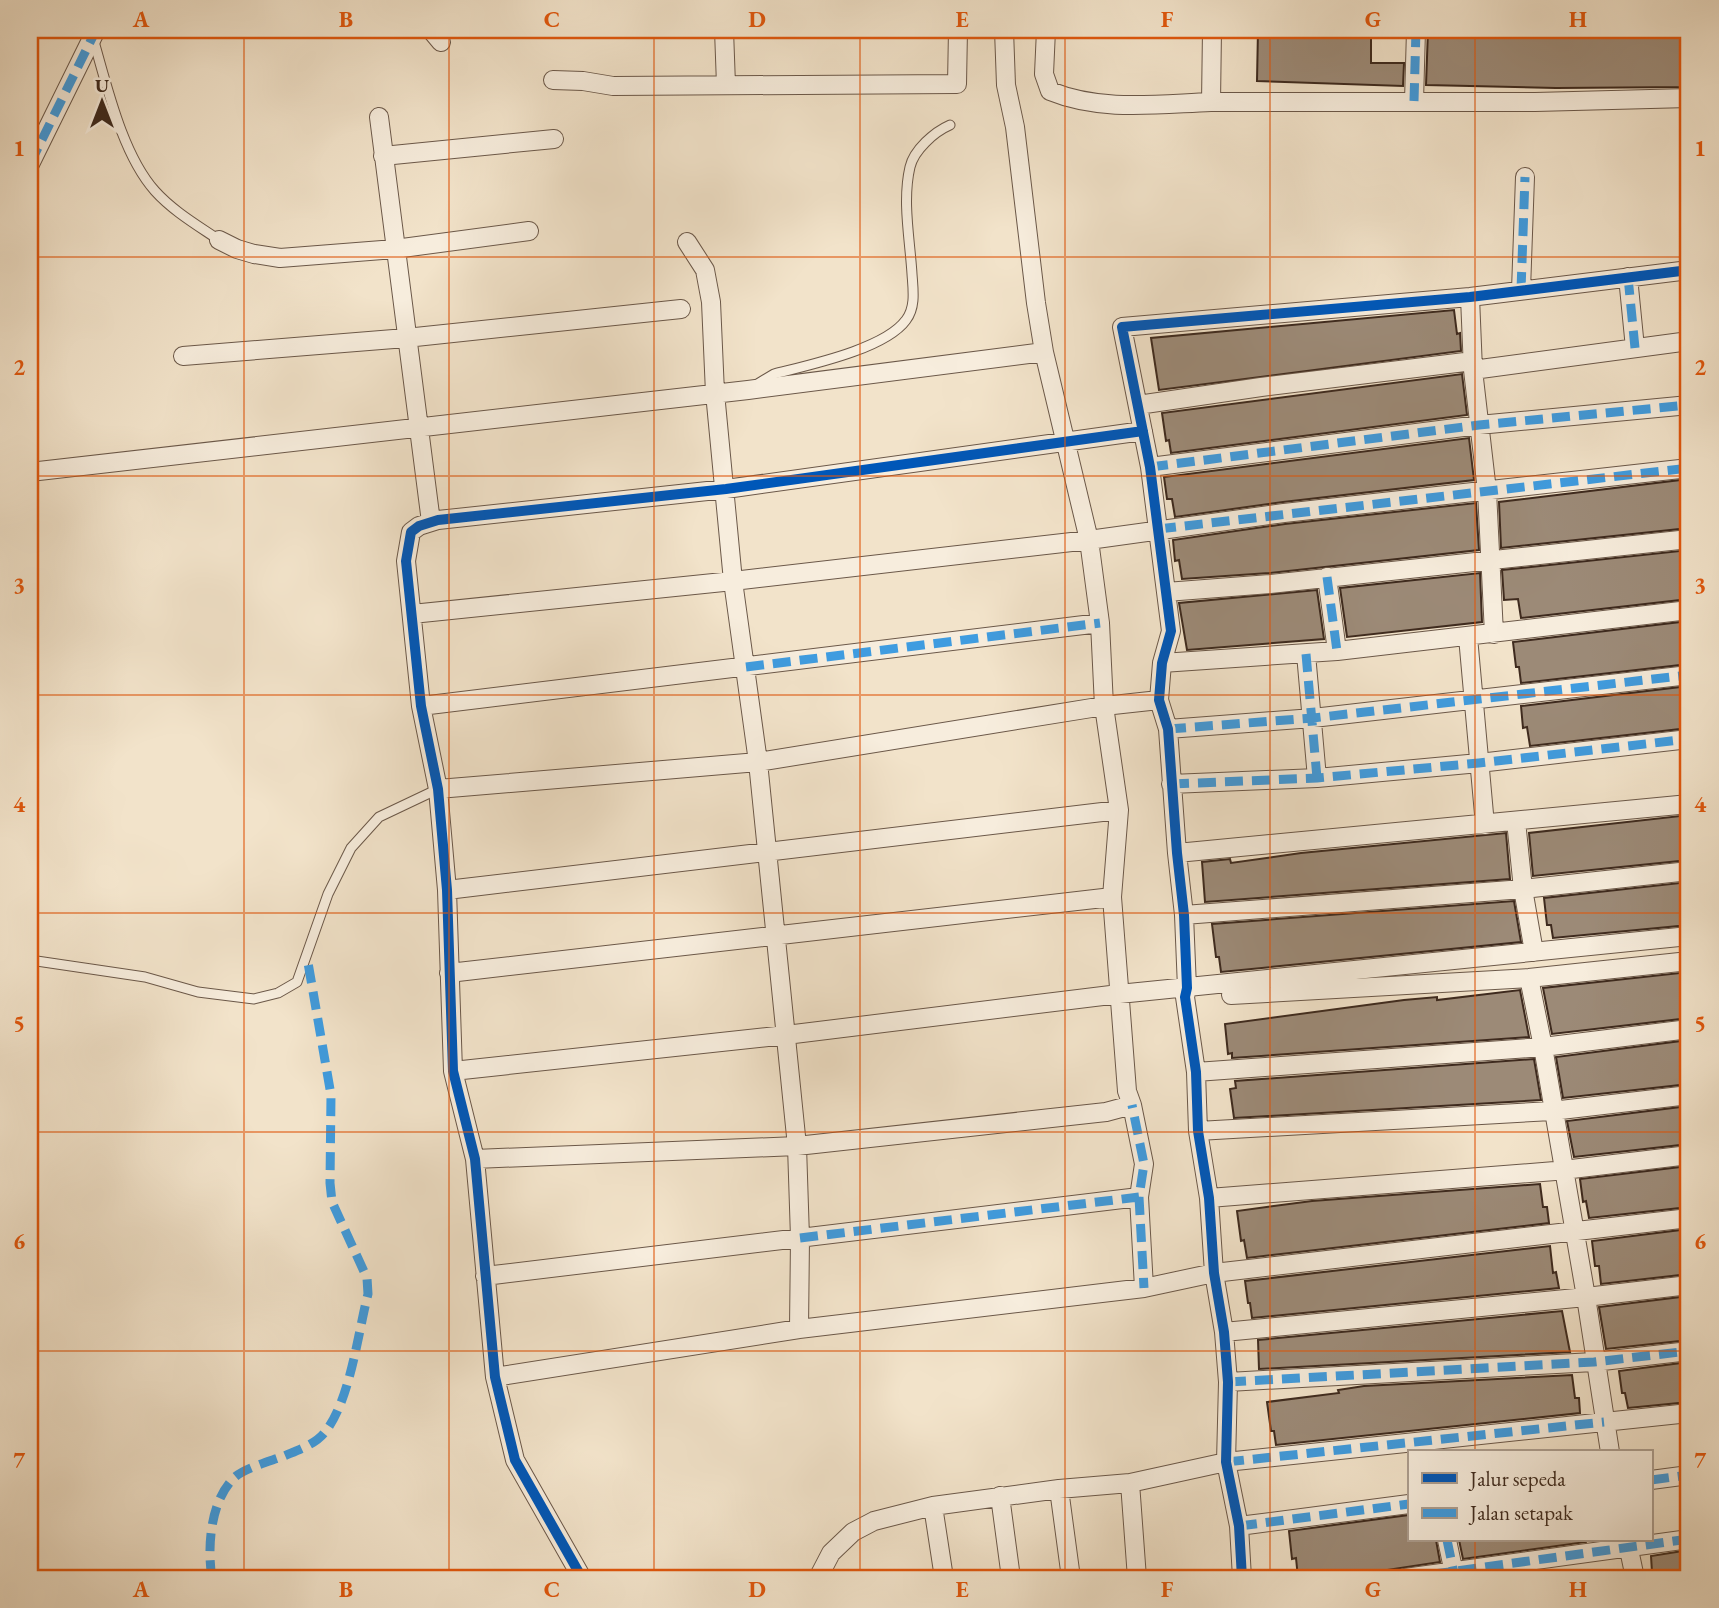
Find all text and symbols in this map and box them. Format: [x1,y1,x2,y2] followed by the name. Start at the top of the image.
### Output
[132,4,150,34] text: A
[339,4,353,34] text: B
[544,4,560,34] text: C
[748,4,766,34] text: D
[955,4,969,34] text: E
[1161,4,1174,34] text: F
[1365,4,1381,34] text: G
[1569,4,1587,34] text: H
[66,66,136,136] north arrow
[95,73,109,98] text: U
[13,133,25,163] text: 1
[1694,133,1706,163] text: 1
[13,352,25,382] text: 2
[1694,352,1706,382] text: 2
[13,570,25,600] text: 3
[1694,570,1706,600] text: 3
[13,789,26,819] text: 4
[1694,789,1707,819] text: 4
[13,1008,25,1038] text: 5
[1694,1008,1706,1038] text: 5
[13,1226,25,1256] text: 6
[1694,1226,1706,1256] text: 6
[13,1445,26,1475] text: 7
[1694,1445,1707,1475] text: 7
[1408,1450,1652,1542] legend
[1468,1465,1566,1492] text: Jalur sepeda
[1468,1499,1574,1526] text: Jalan setapak
[132,1574,150,1604] text: A
[339,1574,353,1604] text: B
[544,1574,560,1604] text: C
[748,1574,766,1604] text: D
[955,1574,969,1604] text: E
[1161,1574,1174,1604] text: F
[1365,1574,1381,1604] text: G
[1569,1574,1587,1604] text: H

